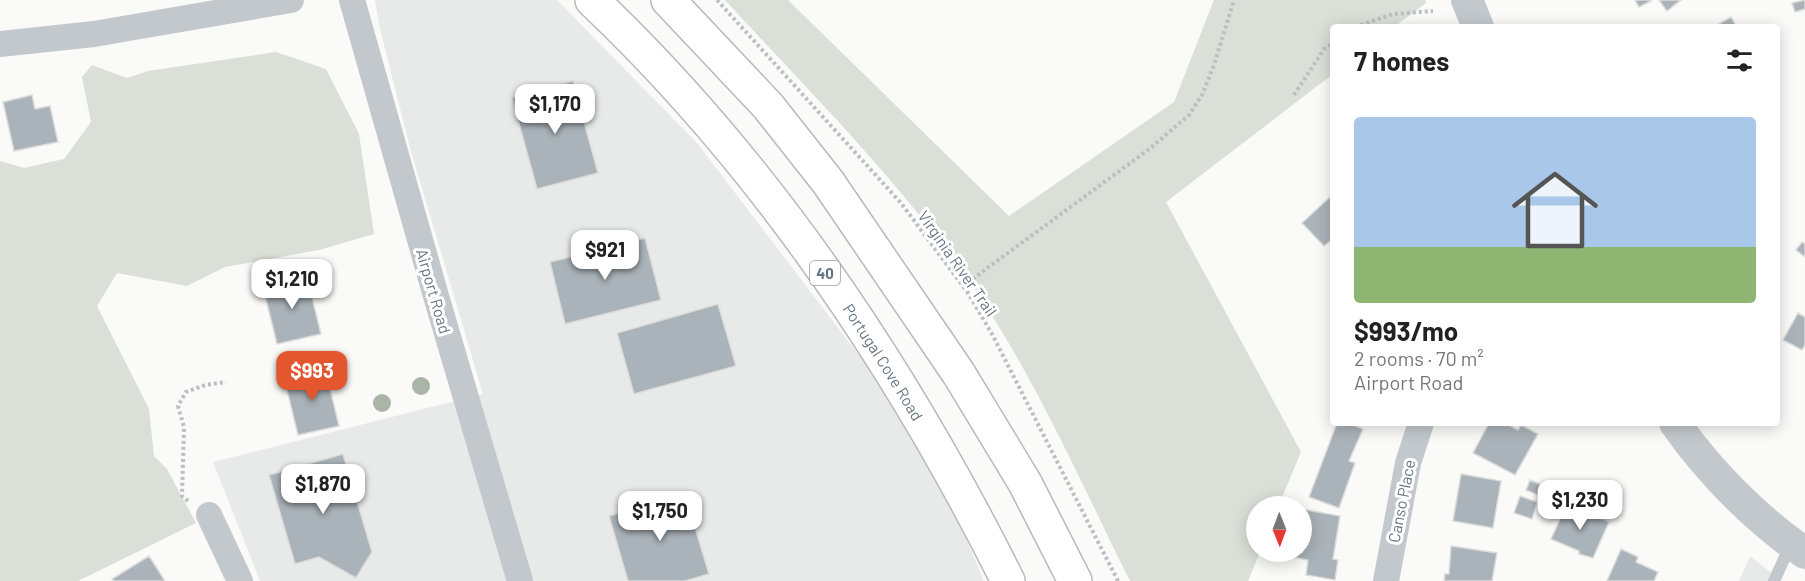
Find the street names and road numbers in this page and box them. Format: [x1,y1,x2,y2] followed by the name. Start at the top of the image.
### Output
[914,207,1002,319] street label: Virginia River Trail
[413,246,455,336] street label: Airport Road
[810,261,840,285] road number: 40
[840,300,928,423] street label: Portugal Cove Road
[1384,458,1418,544] street label: Canso Place

